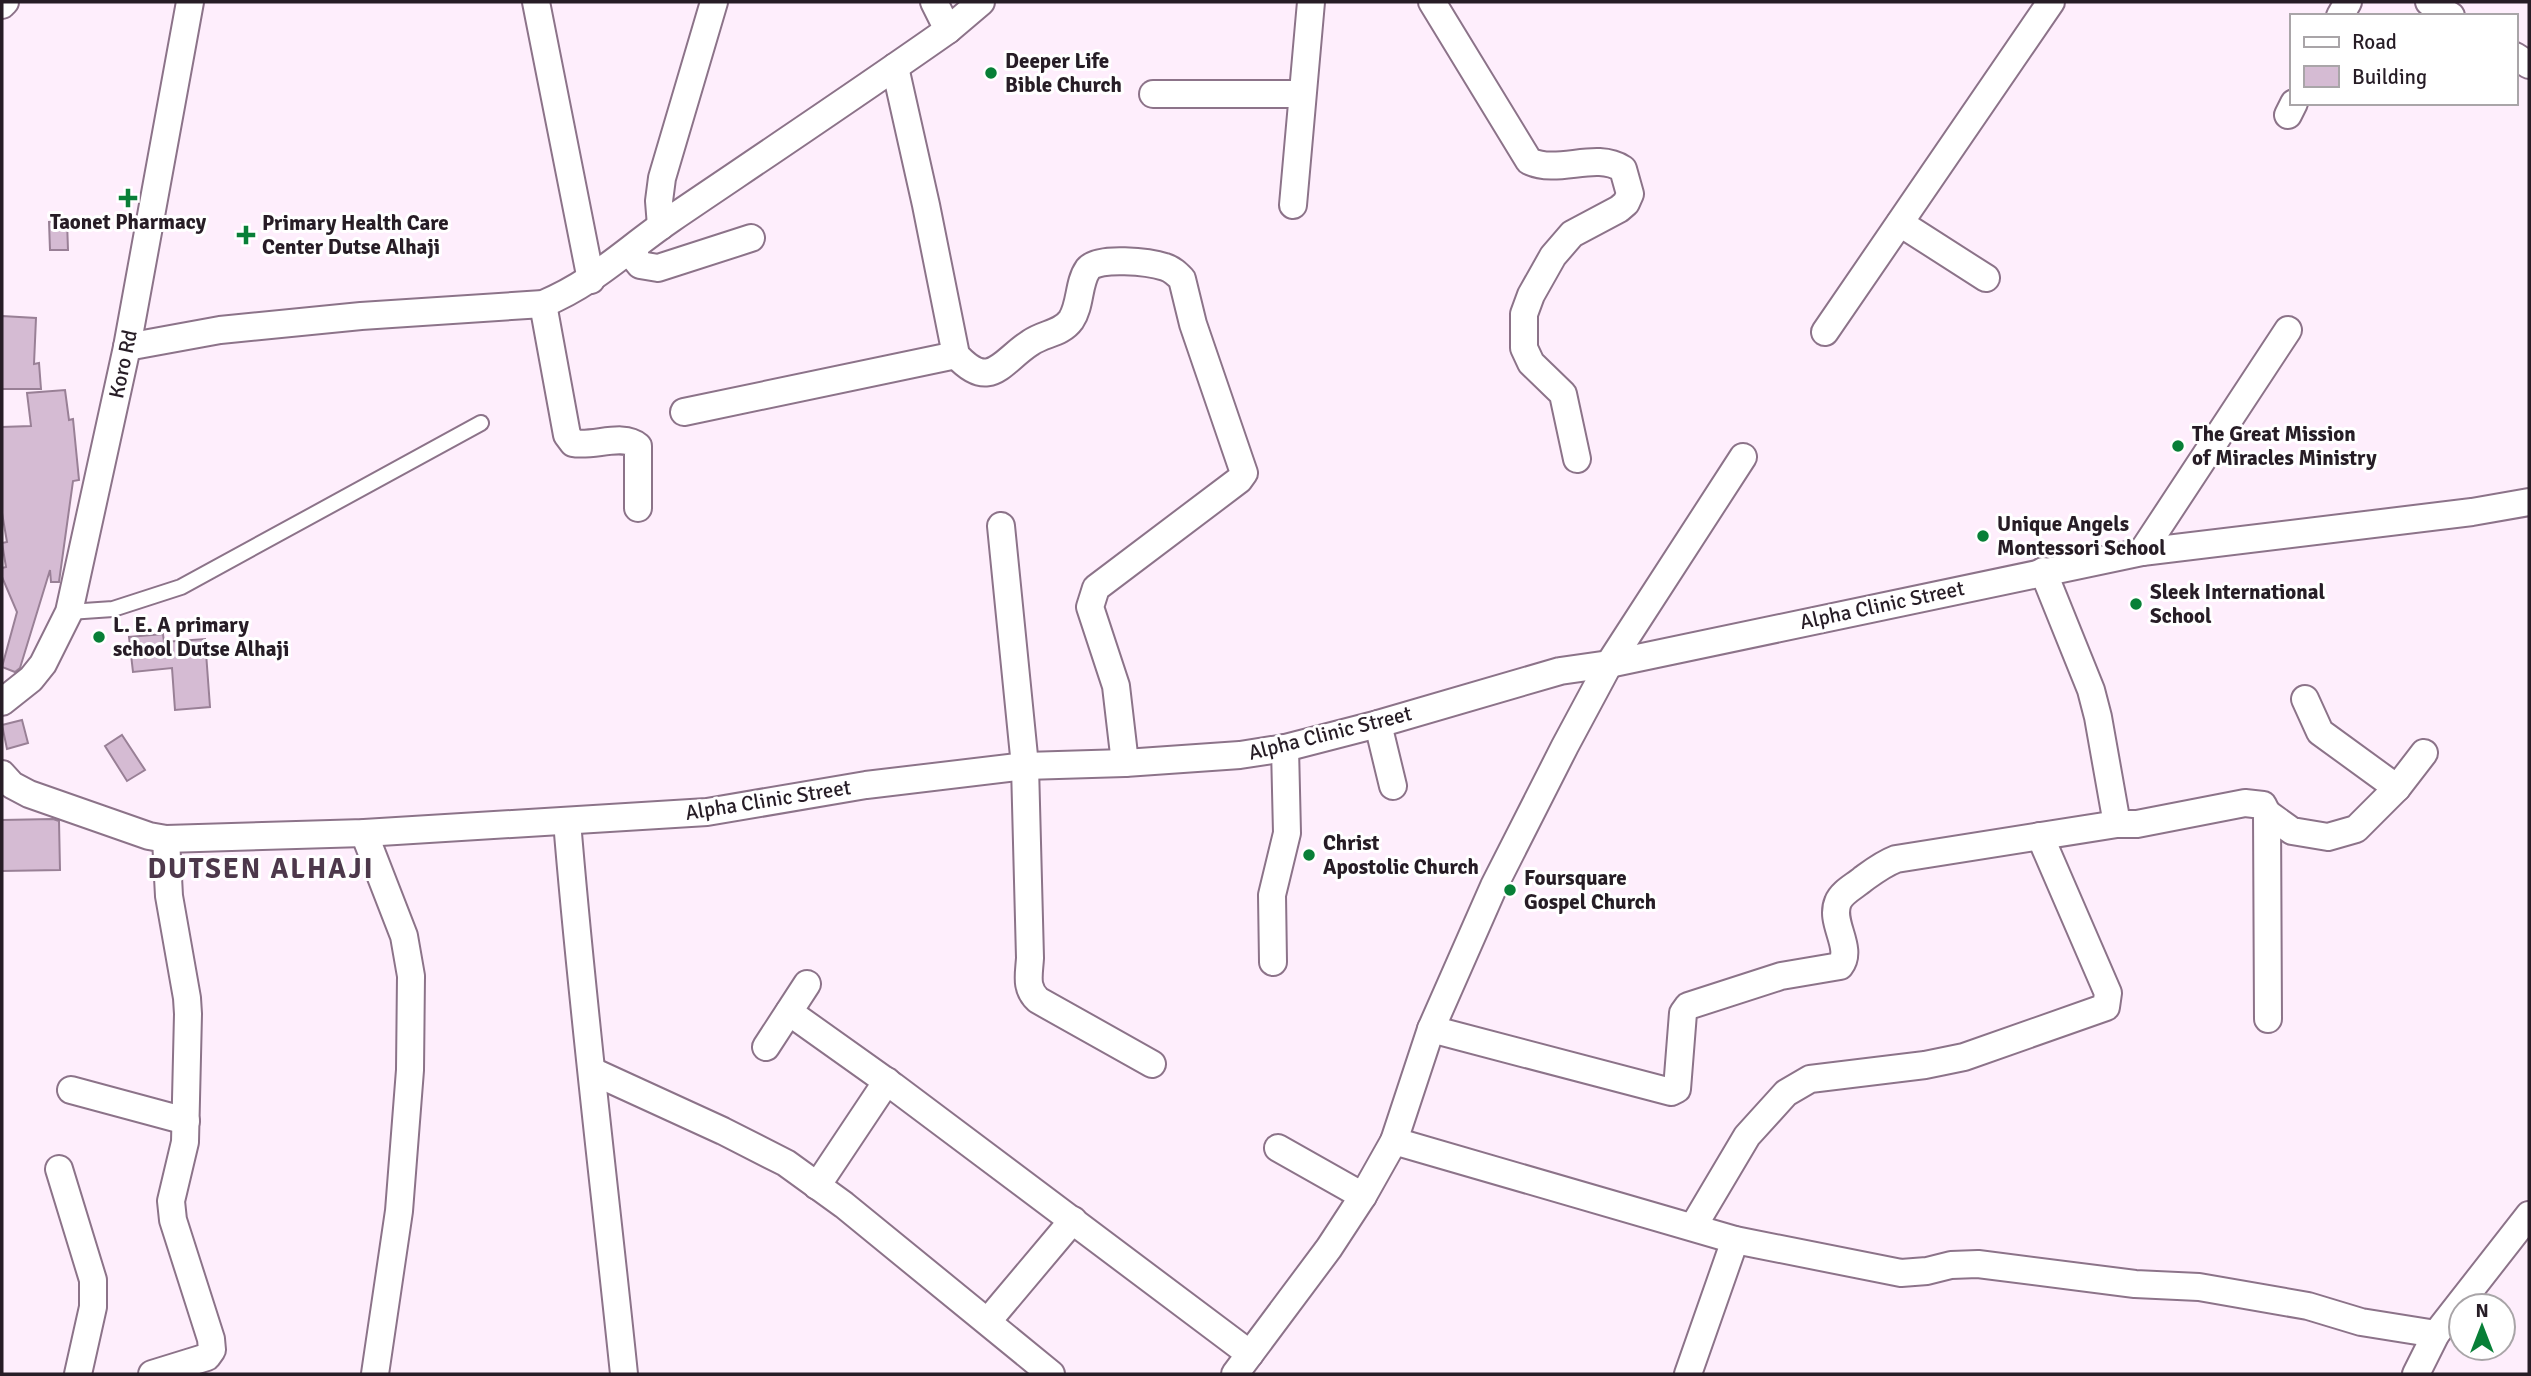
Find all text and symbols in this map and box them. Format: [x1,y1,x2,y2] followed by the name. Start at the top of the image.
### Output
[2290,14,2517,105] legend
[2352,29,2397,55] text: Road
[1005,48,1122,98] place label: Deeper Life Bible Church
[2352,64,2427,90] text: Building
[983,65,999,81] marker: Deeper Life Bible Church
[120,190,136,206] marker: Taonet Pharmacy
[50,209,207,235] place label: Taonet Pharmacy
[262,210,449,260] place label: Primary Health Care Center Dutse Alhaji
[236,225,256,245] marker: Primary Health Care Center Dutse Alhaji
[103,327,143,401] street label: Koro Rd
[2192,421,2377,471] place label: The Great Mission of Miracles Ministry
[2170,438,2186,454] marker: The Great Mission of Miracles Ministry
[1997,511,2166,561] place label: Unique Angels Montessori School
[1975,528,1991,544] marker: Unique Angels Montessori School
[1797,575,1967,635] street label: Alpha Clinic Street
[2150,579,2326,629] place label: Sleek International School
[2128,596,2144,612] marker: Sleek International School
[113,612,289,662] place label: L. E. A primary school Dutse Alhaji
[91,629,107,645] marker: L. E. A primary school Dutse Alhaji
[1246,700,1414,766] street label: Alpha Clinic Street
[683,774,853,826] street label: Alpha Clinic Street
[1323,830,1479,880] place label: Christ Apostolic Church
[1301,847,1317,863] marker: Christ Apostolic Church
[147,852,375,886] district label: DUTSEN ALHAJI
[1524,865,1656,915] place label: Foursquare Gospel Church
[1502,882,1518,898] marker: Foursquare Gospel Church
[2447,1292,2517,1362] north arrow
[2475,1299,2489,1323] text: N

